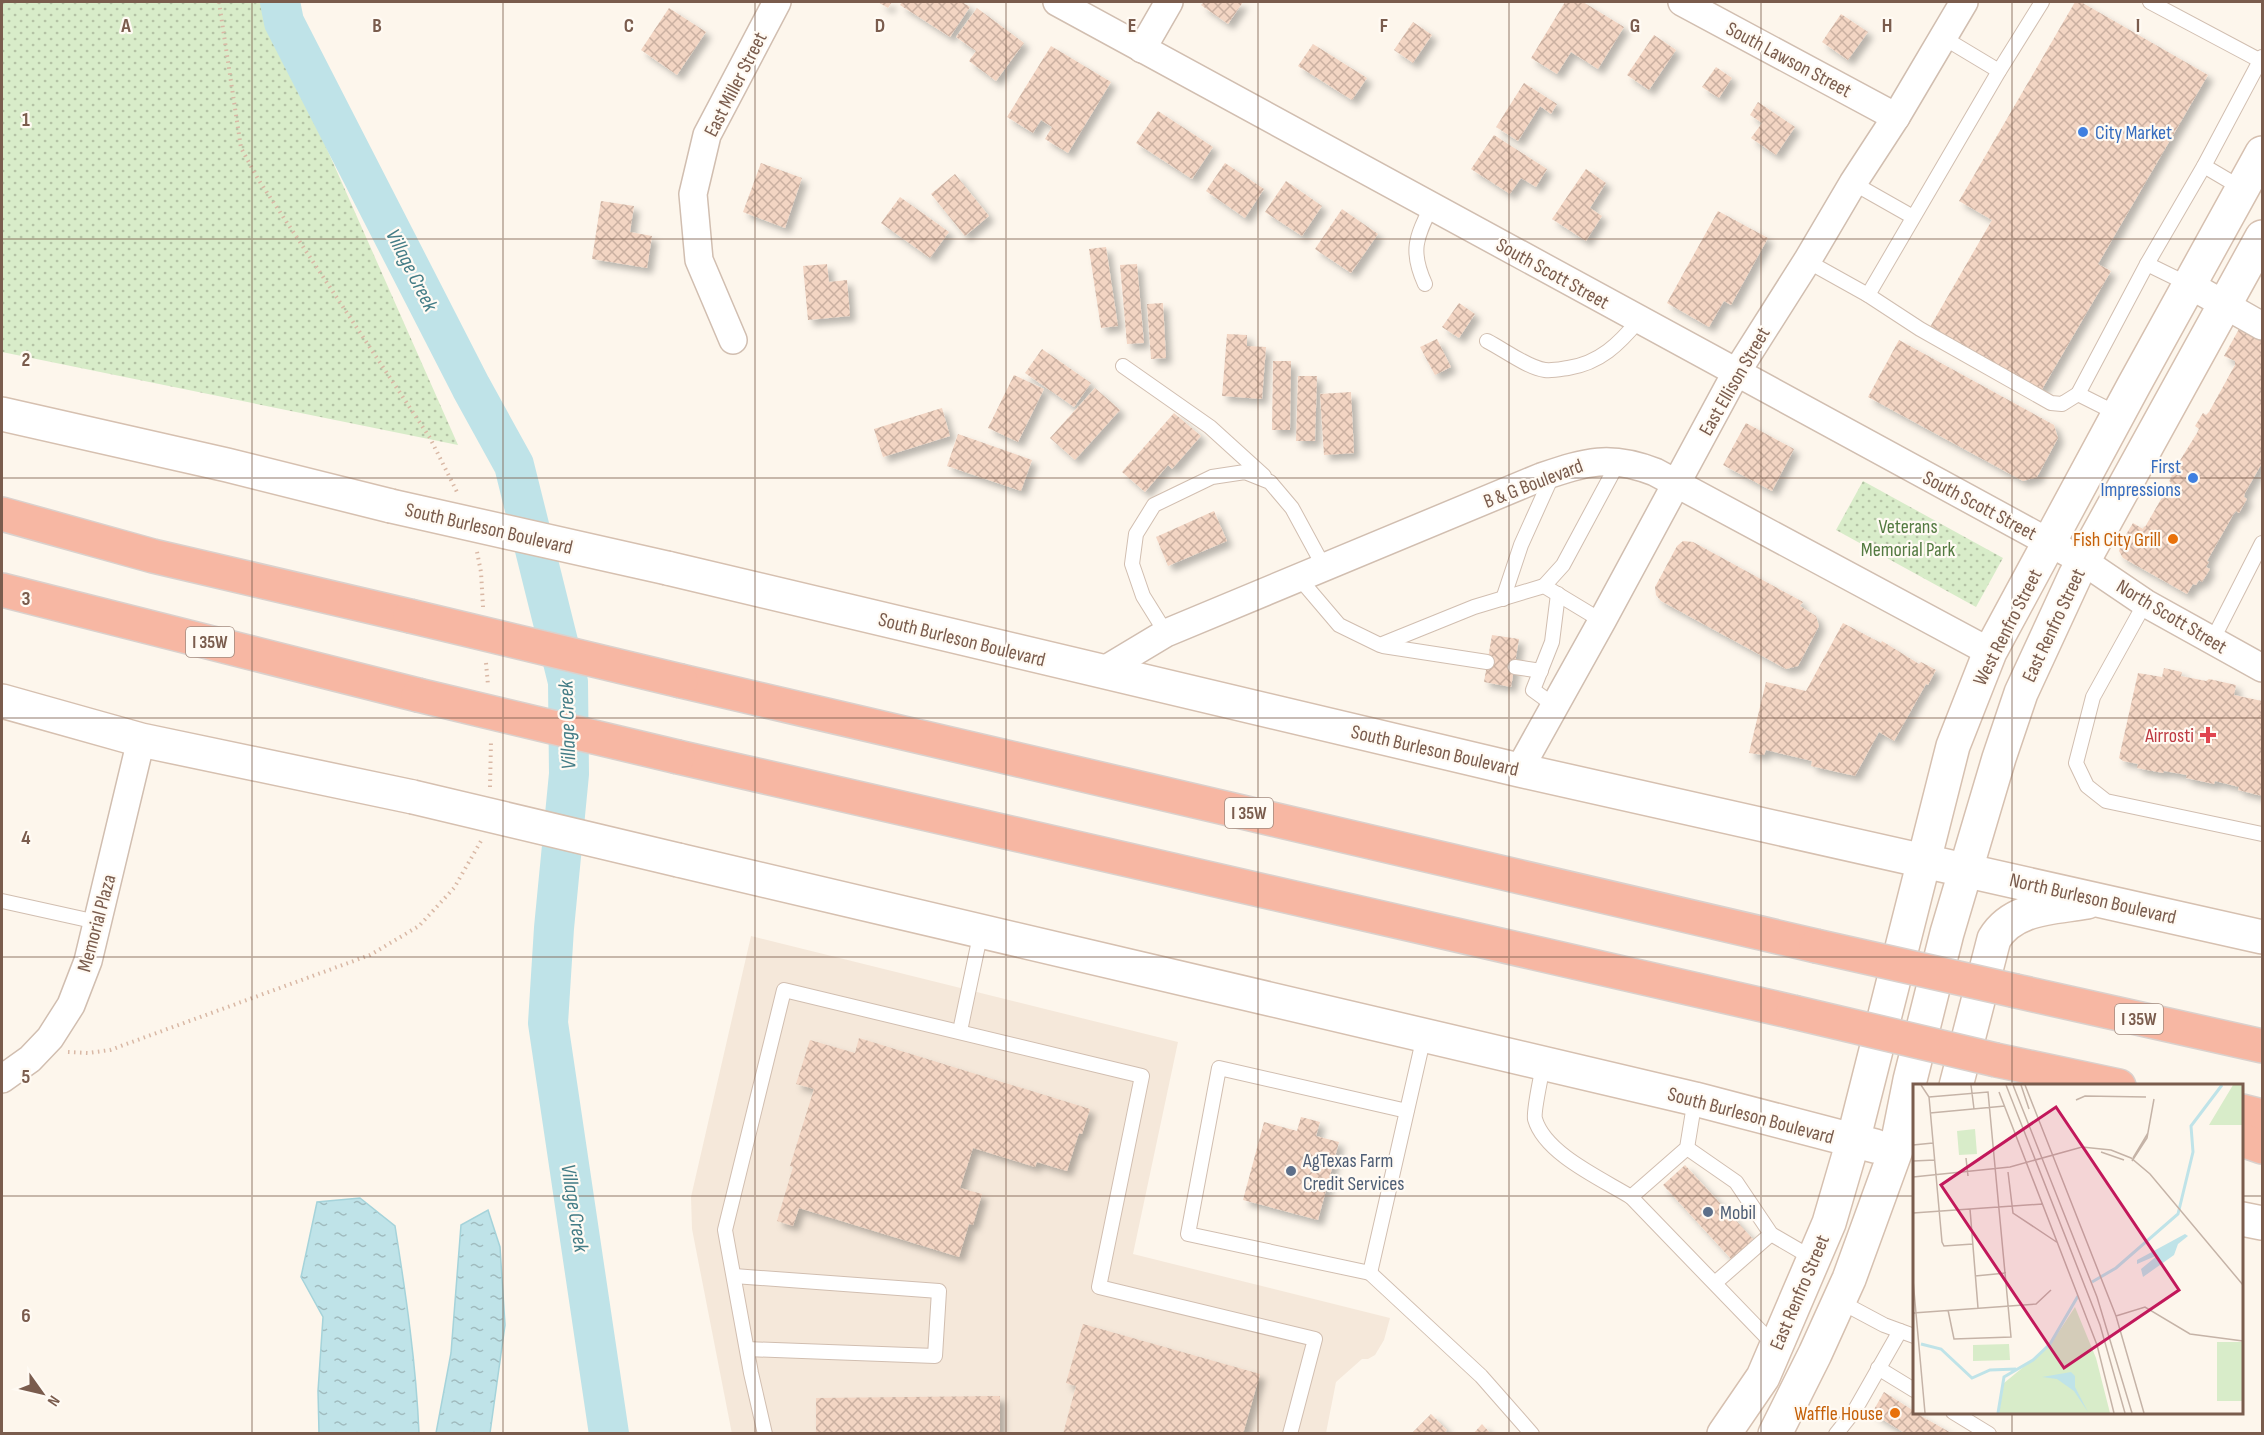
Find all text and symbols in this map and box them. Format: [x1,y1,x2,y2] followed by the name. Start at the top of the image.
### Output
[120,14,131,38] text: A
[372,14,382,38] text: B
[624,14,634,38] text: C
[875,14,885,38] text: D
[1128,14,1136,38] text: E
[1380,14,1388,38] text: F
[1630,14,1640,38] text: G
[1882,14,1892,38] text: H
[2136,14,2140,38] text: I
[1722,17,1855,103] street label: South Lawson Street
[699,28,773,141] street label: East Miller Street
[22,108,30,132] text: 1
[2095,121,2172,145] place label: City Market
[2076,125,2090,139] marker: City Market
[380,225,443,317] water label: Village Creek
[1492,233,1613,315] street label: South Scott Street
[1694,323,1776,440] street label: East Ellison Street
[22,348,30,372] text: 2
[1480,454,1587,514] street label: B & G Boulevard
[2100,455,2181,502] place label: First Impressions
[1919,466,2041,546] street label: South Scott Street
[2186,471,2200,485] marker: First Impressions
[403,498,575,560] street label: South Burleson Boulevard
[1861,515,1956,562] park label: Veterans Memorial Park
[2073,528,2161,552] place label: Fish City Grill
[2166,532,2180,546] marker: Fish City Grill
[1968,565,2048,690] street label: West Renfro Street
[2017,565,2091,686] street label: East Renfro Street
[2112,574,2231,659] street label: North Scott Street
[22,587,31,611] text: 3
[876,608,1048,672] street label: South Burleson Boulevard
[186,627,234,657] road number: I 35W
[553,679,582,770] water label: Village Creek
[1349,720,1521,782] street label: South Burleson Boulevard
[2144,724,2194,748] place label: Airrosti
[2199,726,2217,744] marker: Airrosti
[1225,798,1273,828] road number: I 35W
[21,826,31,850] text: 4
[2007,868,2178,930] street label: North Burleson Boulevard
[72,872,121,975] street label: Memorial Plaza
[2115,1004,2163,1034] road number: I 35W
[22,1065,31,1089] text: 5
[1665,1082,1836,1150] street label: South Burleson Boulevard
[1913,1084,2243,1414] inset map
[1302,1149,1405,1196] place label: AgTexas Farm Credit Services
[555,1162,594,1255] water label: Village Creek
[1284,1164,1298,1178] marker: AgTexas Farm Credit Services
[1720,1201,1756,1225] place label: Mobil
[1701,1205,1715,1219] marker: Mobil
[1765,1231,1835,1354] street label: East Renfro Street
[21,1304,31,1328] text: 6
[12,1363,72,1423] north arrow
[43,1392,63,1409] text: N
[1794,1402,1883,1426] place label: Waffle House
[1888,1406,1902,1420] marker: Waffle House

